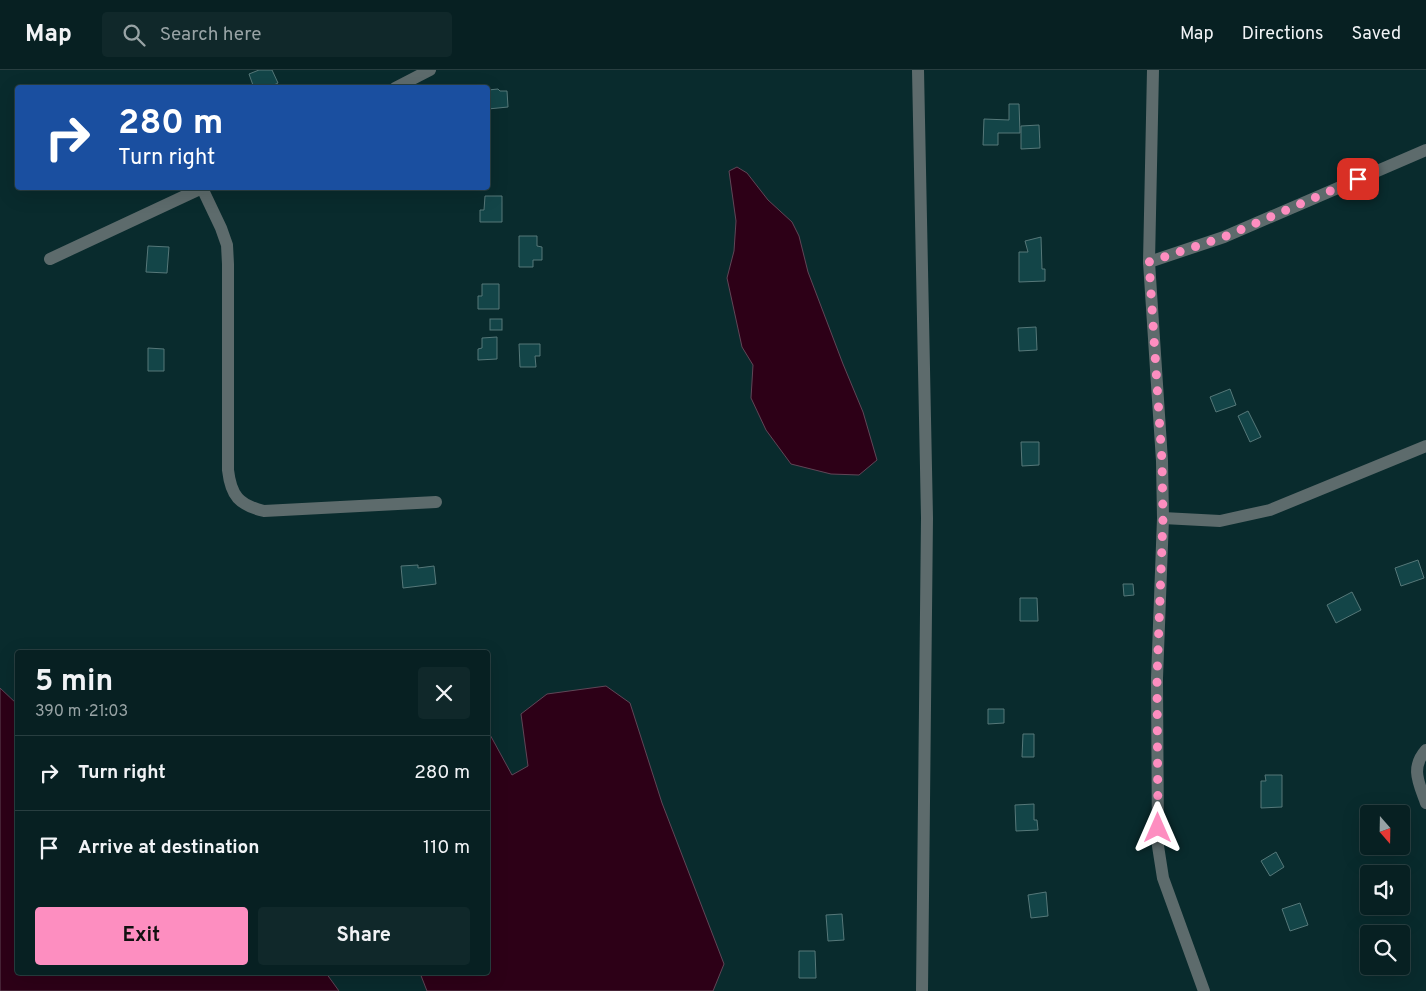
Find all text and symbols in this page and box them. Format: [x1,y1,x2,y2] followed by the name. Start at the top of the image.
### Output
[102,12,452,57] search box
[25,20,72,50] text: Map
[120,21,148,49] icon: search
[160,23,261,47] text: Search here
[1180,23,1214,46] text: Map
[1242,23,1324,46] text: Directions
[1352,23,1401,46] text: Saved
[118,102,223,146] text: 280 m
[35,105,100,170] icon: right
[118,145,215,172] text: Turn right
[1337,158,1379,200] pin
[1344,165,1372,193] icon: arrive
[35,664,113,701] text: 5 min
[418,667,470,719] button: close
[35,702,128,722] text: 390 m · 21:03
[35,759,63,787] icon: right
[78,761,166,785] text: Turn right
[414,761,470,785] text: 280 m
[1131,801,1183,853] position arrow
[1360,805,1410,855] north arrow
[1360,805,1410,975] map controls
[35,834,63,862] icon: arrive
[78,836,259,860] text: Arrive at destination
[423,836,470,860] text: 110 m
[1360,865,1410,915] button: sound
[35,907,248,965] button: Exit
[258,907,470,965] button: Share
[1360,925,1410,975] button: search

